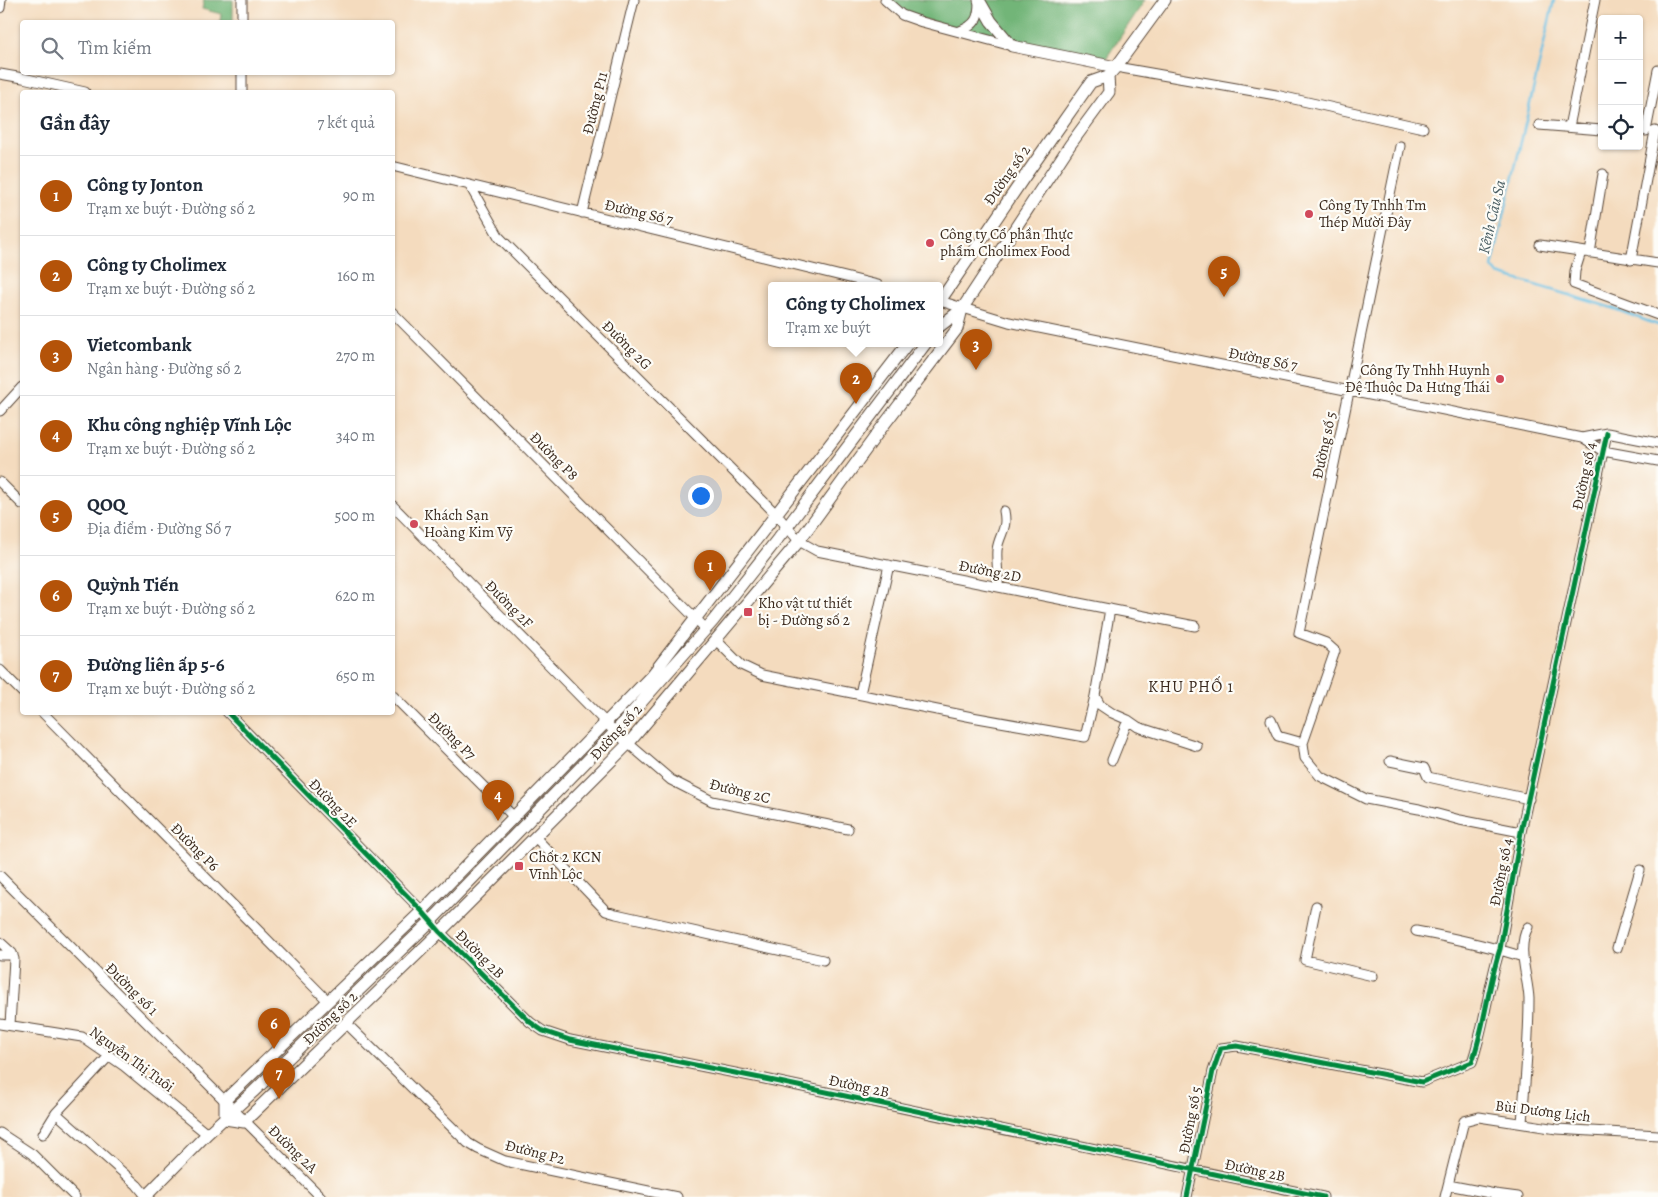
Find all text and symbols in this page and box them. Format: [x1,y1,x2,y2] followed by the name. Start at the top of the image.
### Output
[1598,15,1643,150] map controls
[1598,15,1643,60] button: +
[20,20,395,75] search box
[38,34,66,62] icon: search
[78,35,152,61] text: Tìm kiếm
[1598,60,1643,105] button: −
[578,70,612,136] street label: Đường P11
[1598,105,1643,150] button: locate
[40,109,110,137] text: Gần đây
[317,112,375,134] text: 7 kết quả
[979,141,1035,209] street label: Đường số 2
[87,172,203,198] text: Công ty Jonton
[1473,177,1511,256] water label: Kênh Cầu Sa
[53,185,59,207] text: 1
[343,185,375,207] text: 90 m
[603,194,676,230] street label: Đường Số 7
[1319,195,1427,232] place label: Công Ty Tnhh Tm Thép Mười Đây
[87,198,255,220] text: Trạm xe buýt · Đường số 2
[1303,208,1315,220] marker: Công Ty Tnhh Tm Thép Mười Đây
[940,224,1073,261] place label: Công ty Cổ phần Thực phẩm Cholimex Food
[924,237,936,249] marker: Công ty Cổ phần Thực phẩm Cholimex Food
[87,252,226,278] text: Công ty Cholimex
[1208,256,1240,297] pin: 5
[52,265,60,287] text: 2
[337,265,375,287] text: 160 m
[87,278,255,300] text: Trạm xe buýt · Đường số 2
[768,282,943,347] popup
[786,291,925,317] text: Công ty Cholimex
[598,316,656,374] street label: Đường 2G
[786,317,871,339] text: Trạm xe buýt
[960,329,992,370] pin: 3
[87,332,192,358] text: Vietcombank
[1227,343,1300,376] street label: Đường Số 7
[53,345,59,367] text: 3
[336,345,375,367] text: 270 m
[87,358,241,380] text: Ngân hàng · Đường số 2
[1345,360,1490,397] place label: Công Ty Tnhh Huynh Đệ Thuộc Da Hưng Thái
[840,363,872,404] pin: 2
[1494,373,1506,385] marker: Công Ty Tnhh Huynh Đệ Thuộc Da Hưng Thái
[1307,409,1341,481] street label: Đường số 5
[87,412,292,438] text: Khu công nghiệp Vĩnh Lộc
[52,425,60,447] text: 4
[336,425,375,447] text: 340 m
[525,427,583,485] street label: Đường P8
[87,438,255,460] text: Trạm xe buýt · Đường số 2
[1567,440,1601,512] street label: Đường số 4
[688,483,714,509] your location
[87,492,126,518] text: QOQ
[53,505,59,527] text: 5
[335,505,375,527] text: 500 m
[424,505,513,542] place label: Khách Sạn Hoàng Kim Vỹ
[87,518,231,540] text: Địa điểm · Đường Số 7
[408,518,420,530] marker: Khách Sạn Hoàng Kim Vỹ
[694,550,726,591] pin: 1
[957,555,1023,587] street label: Đường 2D
[87,572,179,598] text: Quỳnh Tiến
[481,576,538,633] street label: Đường 2F
[52,585,60,607] text: 6
[335,585,375,607] text: 620 m
[758,593,852,630] place label: Kho vật tư thiết bị - Đường số 2
[87,598,255,620] text: Trạm xe buýt · Đường số 2
[742,606,754,618] marker: Kho vật tư thiết bị - Đường số 2
[87,652,225,678] text: Đường liên ấp 5-6
[53,665,59,687] text: 7
[336,665,375,687] text: 650 m
[1148,676,1234,698] district label: KHU PHỐ 1
[87,678,255,700] text: Trạm xe buýt · Đường số 2
[585,700,647,764] street label: Đường số 2
[424,708,481,765] street label: Đường P7
[304,774,362,832] street label: Đường 2E
[708,774,772,808] street label: Đường 2C
[482,780,514,821] pin: 4
[166,818,224,876] street label: Đường P6
[1485,836,1517,908] street label: Đường số 4
[528,847,601,884] place label: Chốt 2 KCN Vĩnh Lộc
[513,860,525,872] marker: Chốt 2 KCN Vĩnh Lộc
[451,925,509,983] street label: Đường 2B
[101,958,163,1020] street label: Đường số 1
[298,987,362,1049] street label: Đường số 2
[258,1008,290,1049] pin: 6
[86,1021,178,1097] street label: Nguyễn Thị Tuôi
[263,1058,295,1099] pin: 7
[827,1070,891,1102] street label: Đường 2B
[1174,1085,1206,1155] street label: Đường số 5
[1494,1095,1592,1127] street label: Bùi Dương Lịch
[264,1121,322,1178] street label: Đường 2A
[503,1135,567,1169] street label: Đường P2
[1223,1154,1287,1186] street label: Đường 2B

